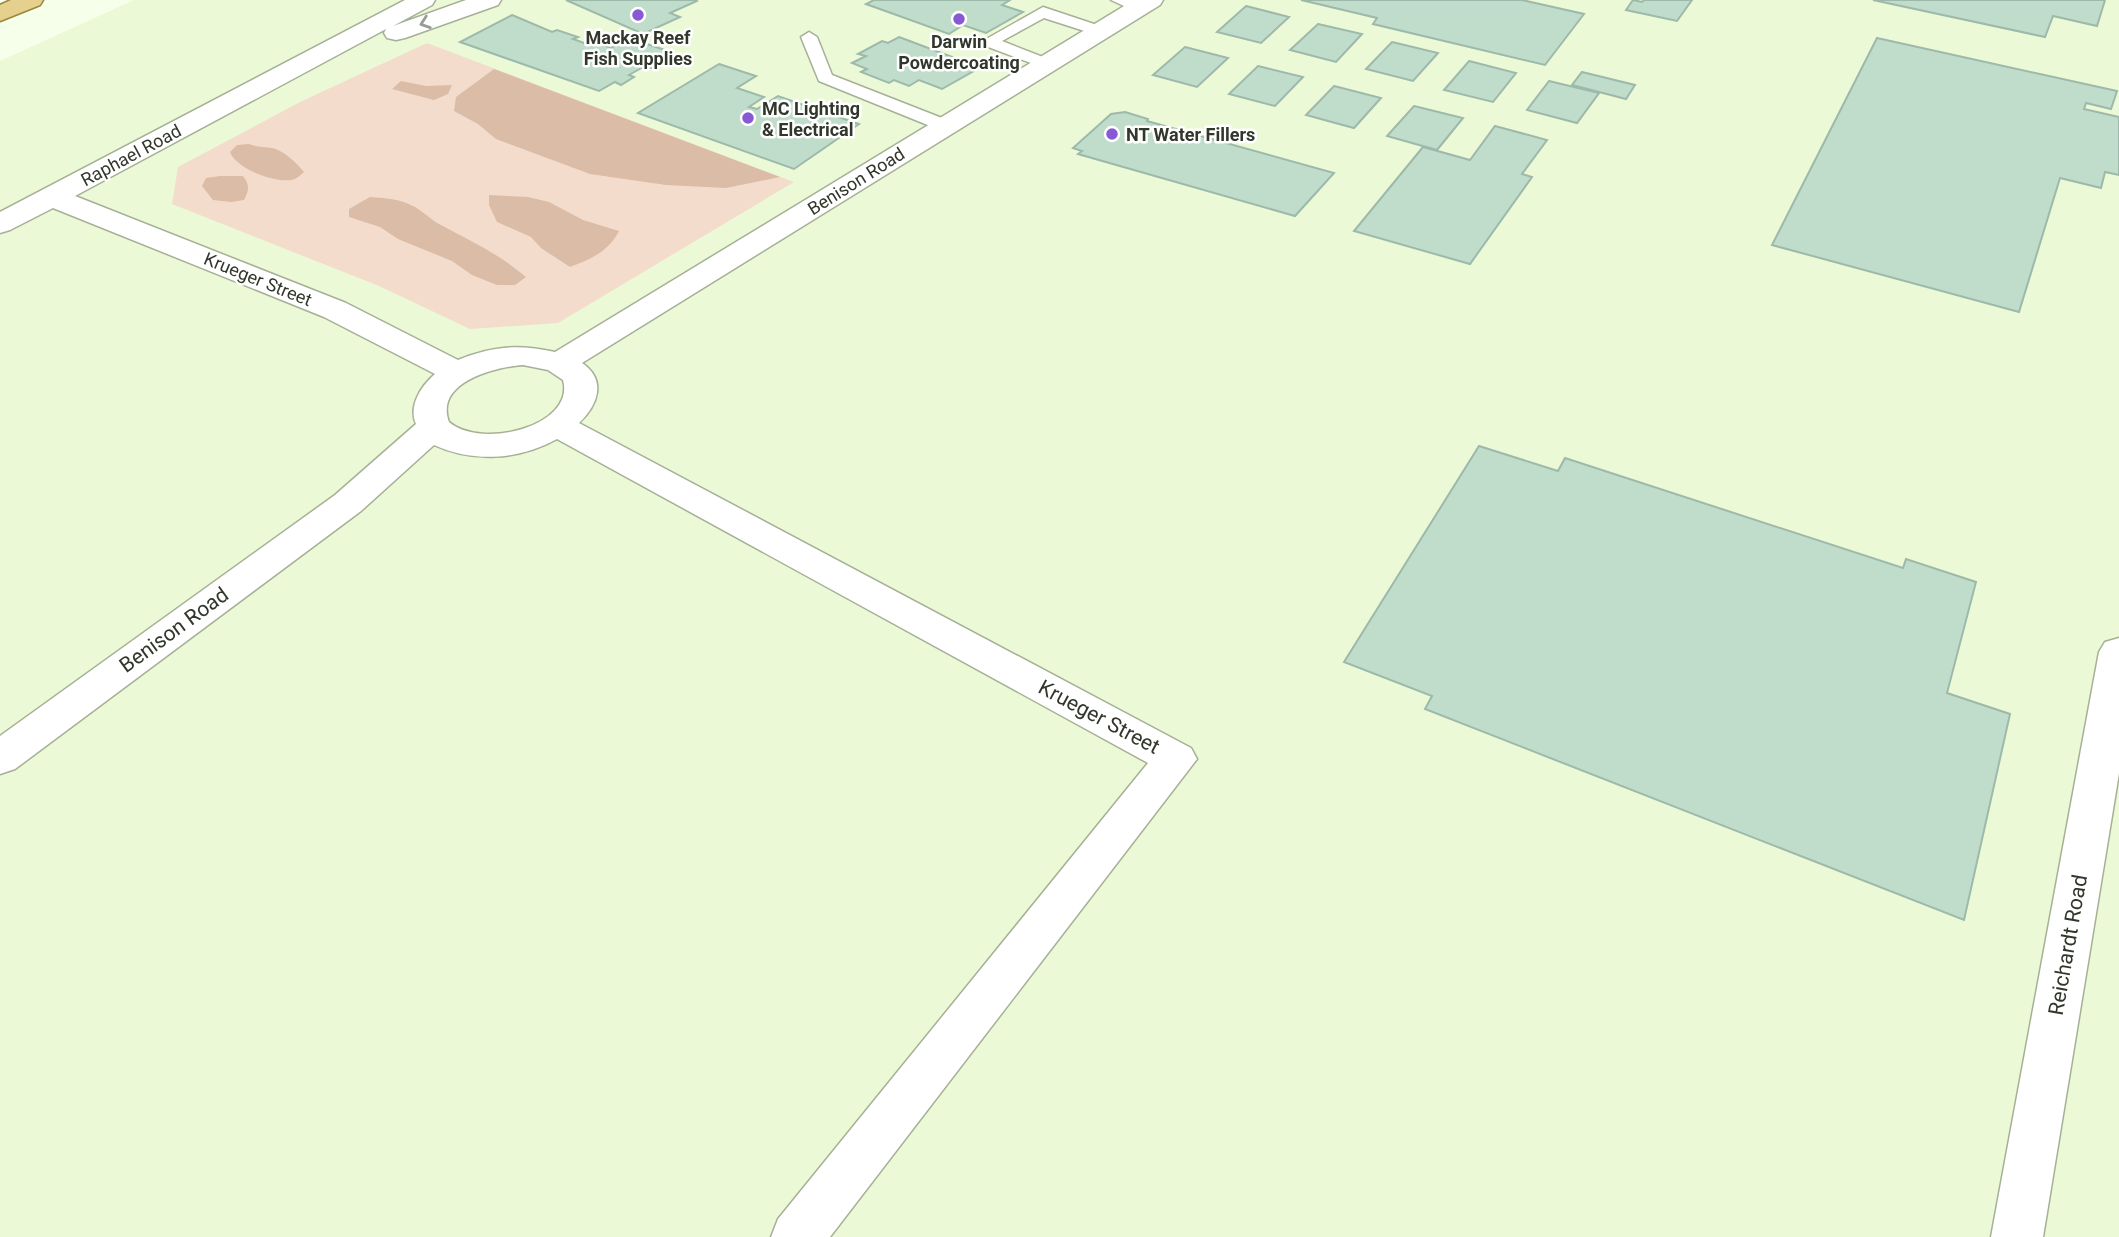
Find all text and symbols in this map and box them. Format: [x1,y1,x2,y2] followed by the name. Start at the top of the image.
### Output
[630,7,646,23] marker: Mackay Reef Fish Supplies
[951,11,967,27] marker: Darwin Powdercoating
[419,14,431,28] one-way arrow
[584,27,692,69] place label: Mackay Reef Fish Supplies
[898,31,1020,73] place label: Darwin Powdercoating
[762,98,860,140] place label: MC Lighting & Electrical
[740,110,756,126] marker: MC Lighting & Electrical
[77,120,185,190] street label: Raphael Road
[1126,124,1255,145] place label: NT Water Fillers
[1104,126,1120,142] marker: NT Water Fillers
[804,143,908,219] street label: Benison Road
[201,248,315,310] street label: Krueger Street
[115,582,233,678] street label: Benison Road
[1034,675,1164,759] street label: Krueger Street
[2044,873,2092,1017] street label: Reichardt Road

